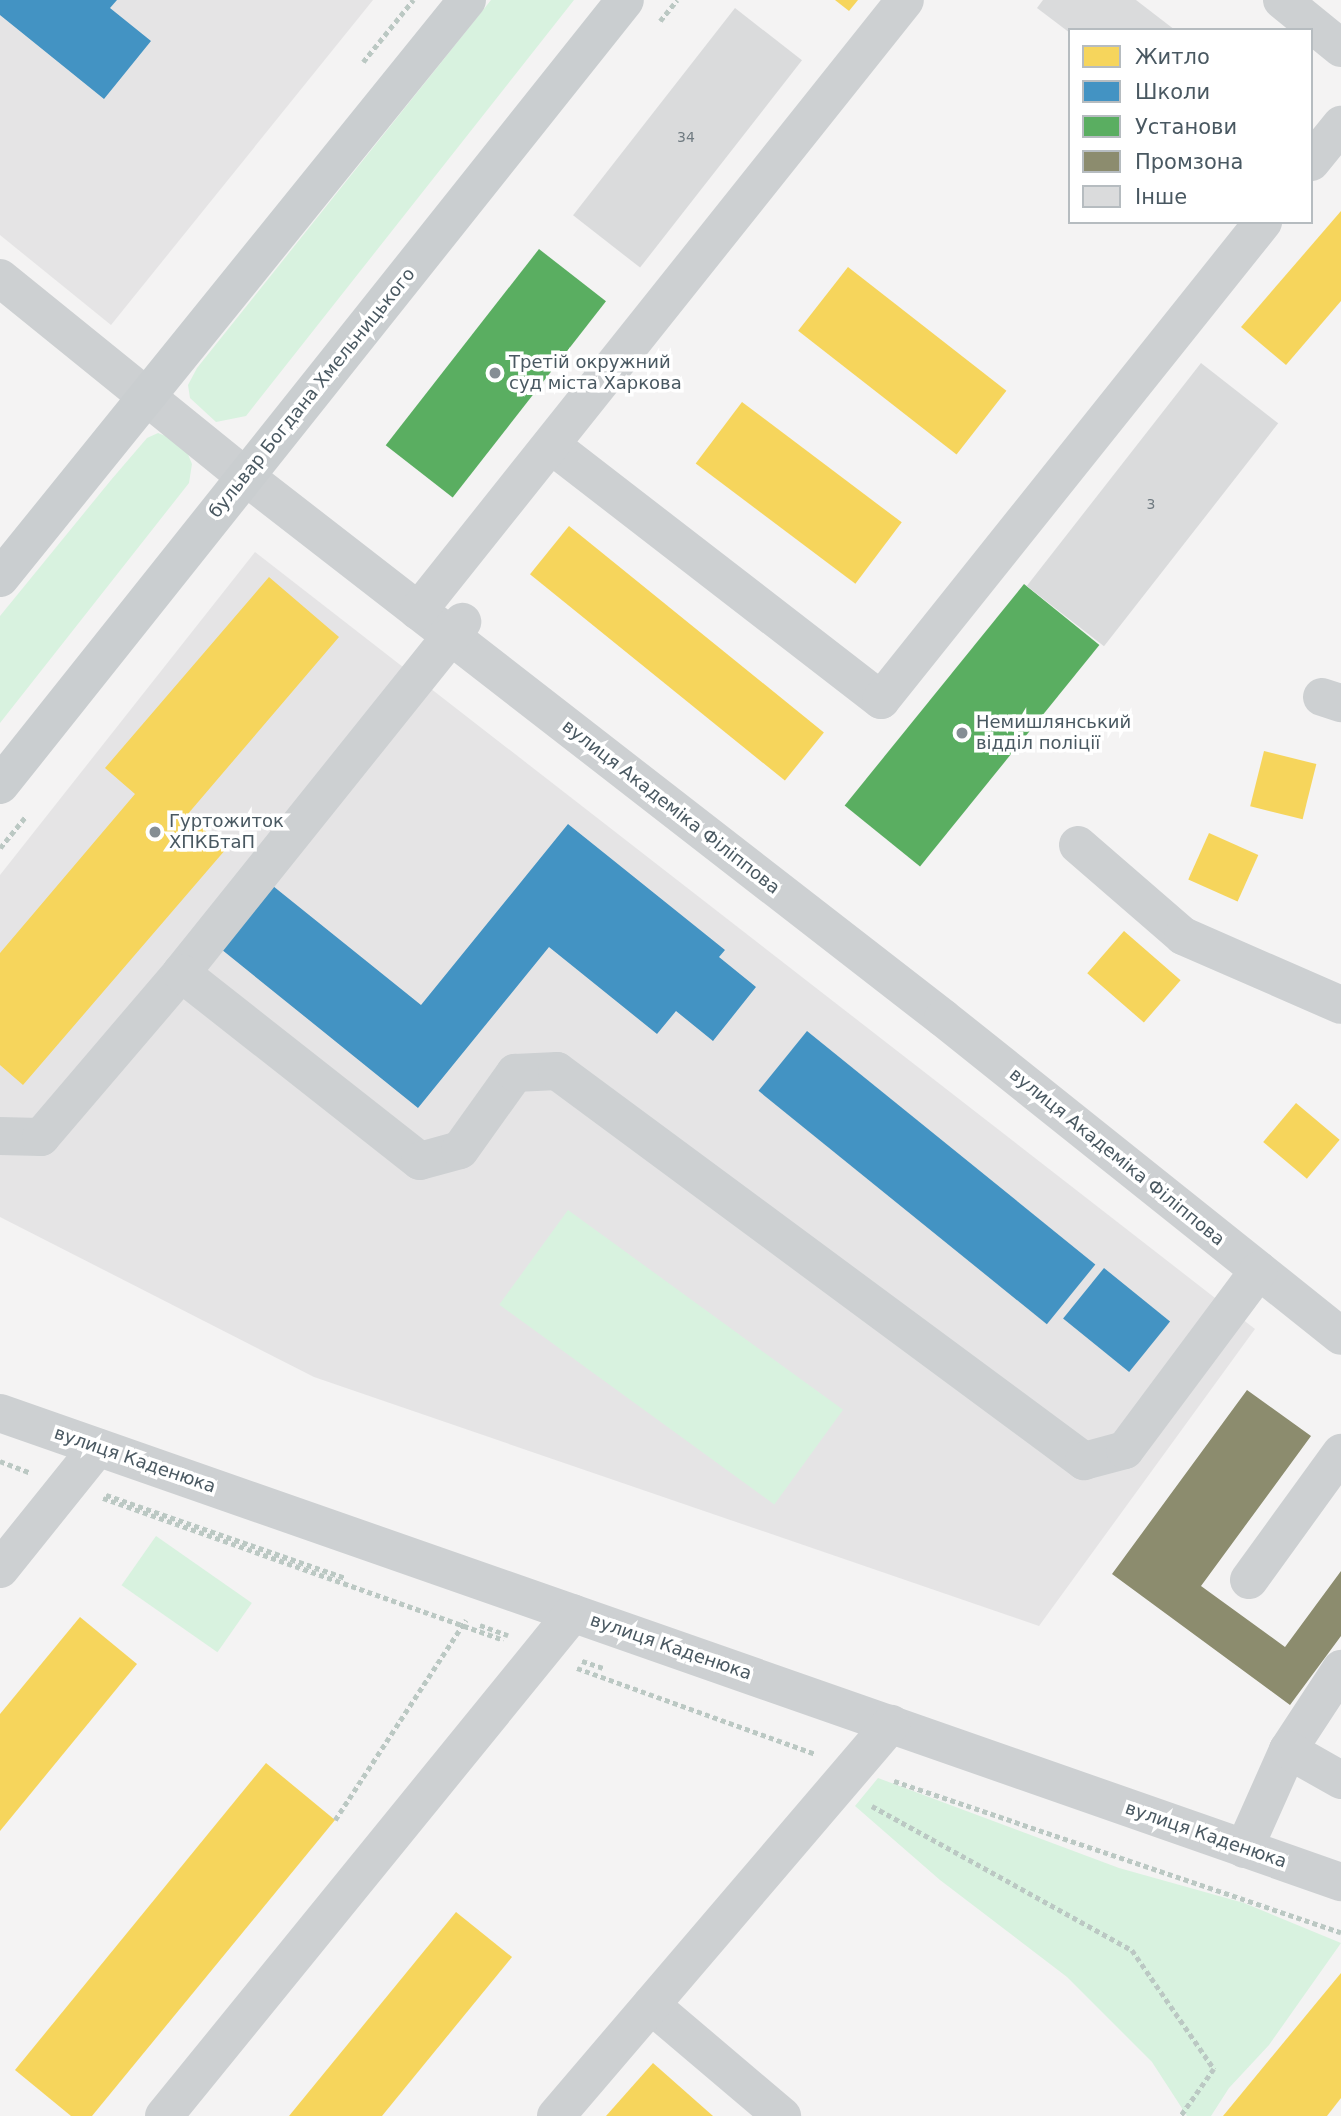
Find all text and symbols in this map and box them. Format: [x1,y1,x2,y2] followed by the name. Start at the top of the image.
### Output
[1068,28,1313,224] legend
[1135,45,1210,69] text: Житло
[1135,80,1210,104] text: Школи
[1135,115,1237,139] text: Установи
[677,129,695,145] house number: 34
[1135,150,1243,174] text: Промзона
[1135,185,1187,209] text: Інше
[204,264,420,522] street label: бульвар Богдана Хмельницького
[509,352,682,394] place label: Третій окружний суд міста Харкова
[487,365,503,381] marker: Третій окружний суд міста Харкова
[1147,496,1155,512] house number: 3
[976,712,1131,754] place label: Немишлянський відділ поліції
[558,715,784,899] street label: вулиця Академіка Філіппова
[954,725,970,741] marker: Немишлянський відділ поліції
[169,811,284,854] place label: Гуртожиток ХПКБтаП
[147,824,163,840] marker: Гуртожиток ХПКБтаП
[1005,1064,1229,1250] street label: вулиця Академіка Філіппова
[51,1422,219,1498] street label: вулиця Каденюка
[587,1609,755,1685] street label: вулиця Каденюка
[1122,1797,1290,1873] street label: вулиця Каденюка

